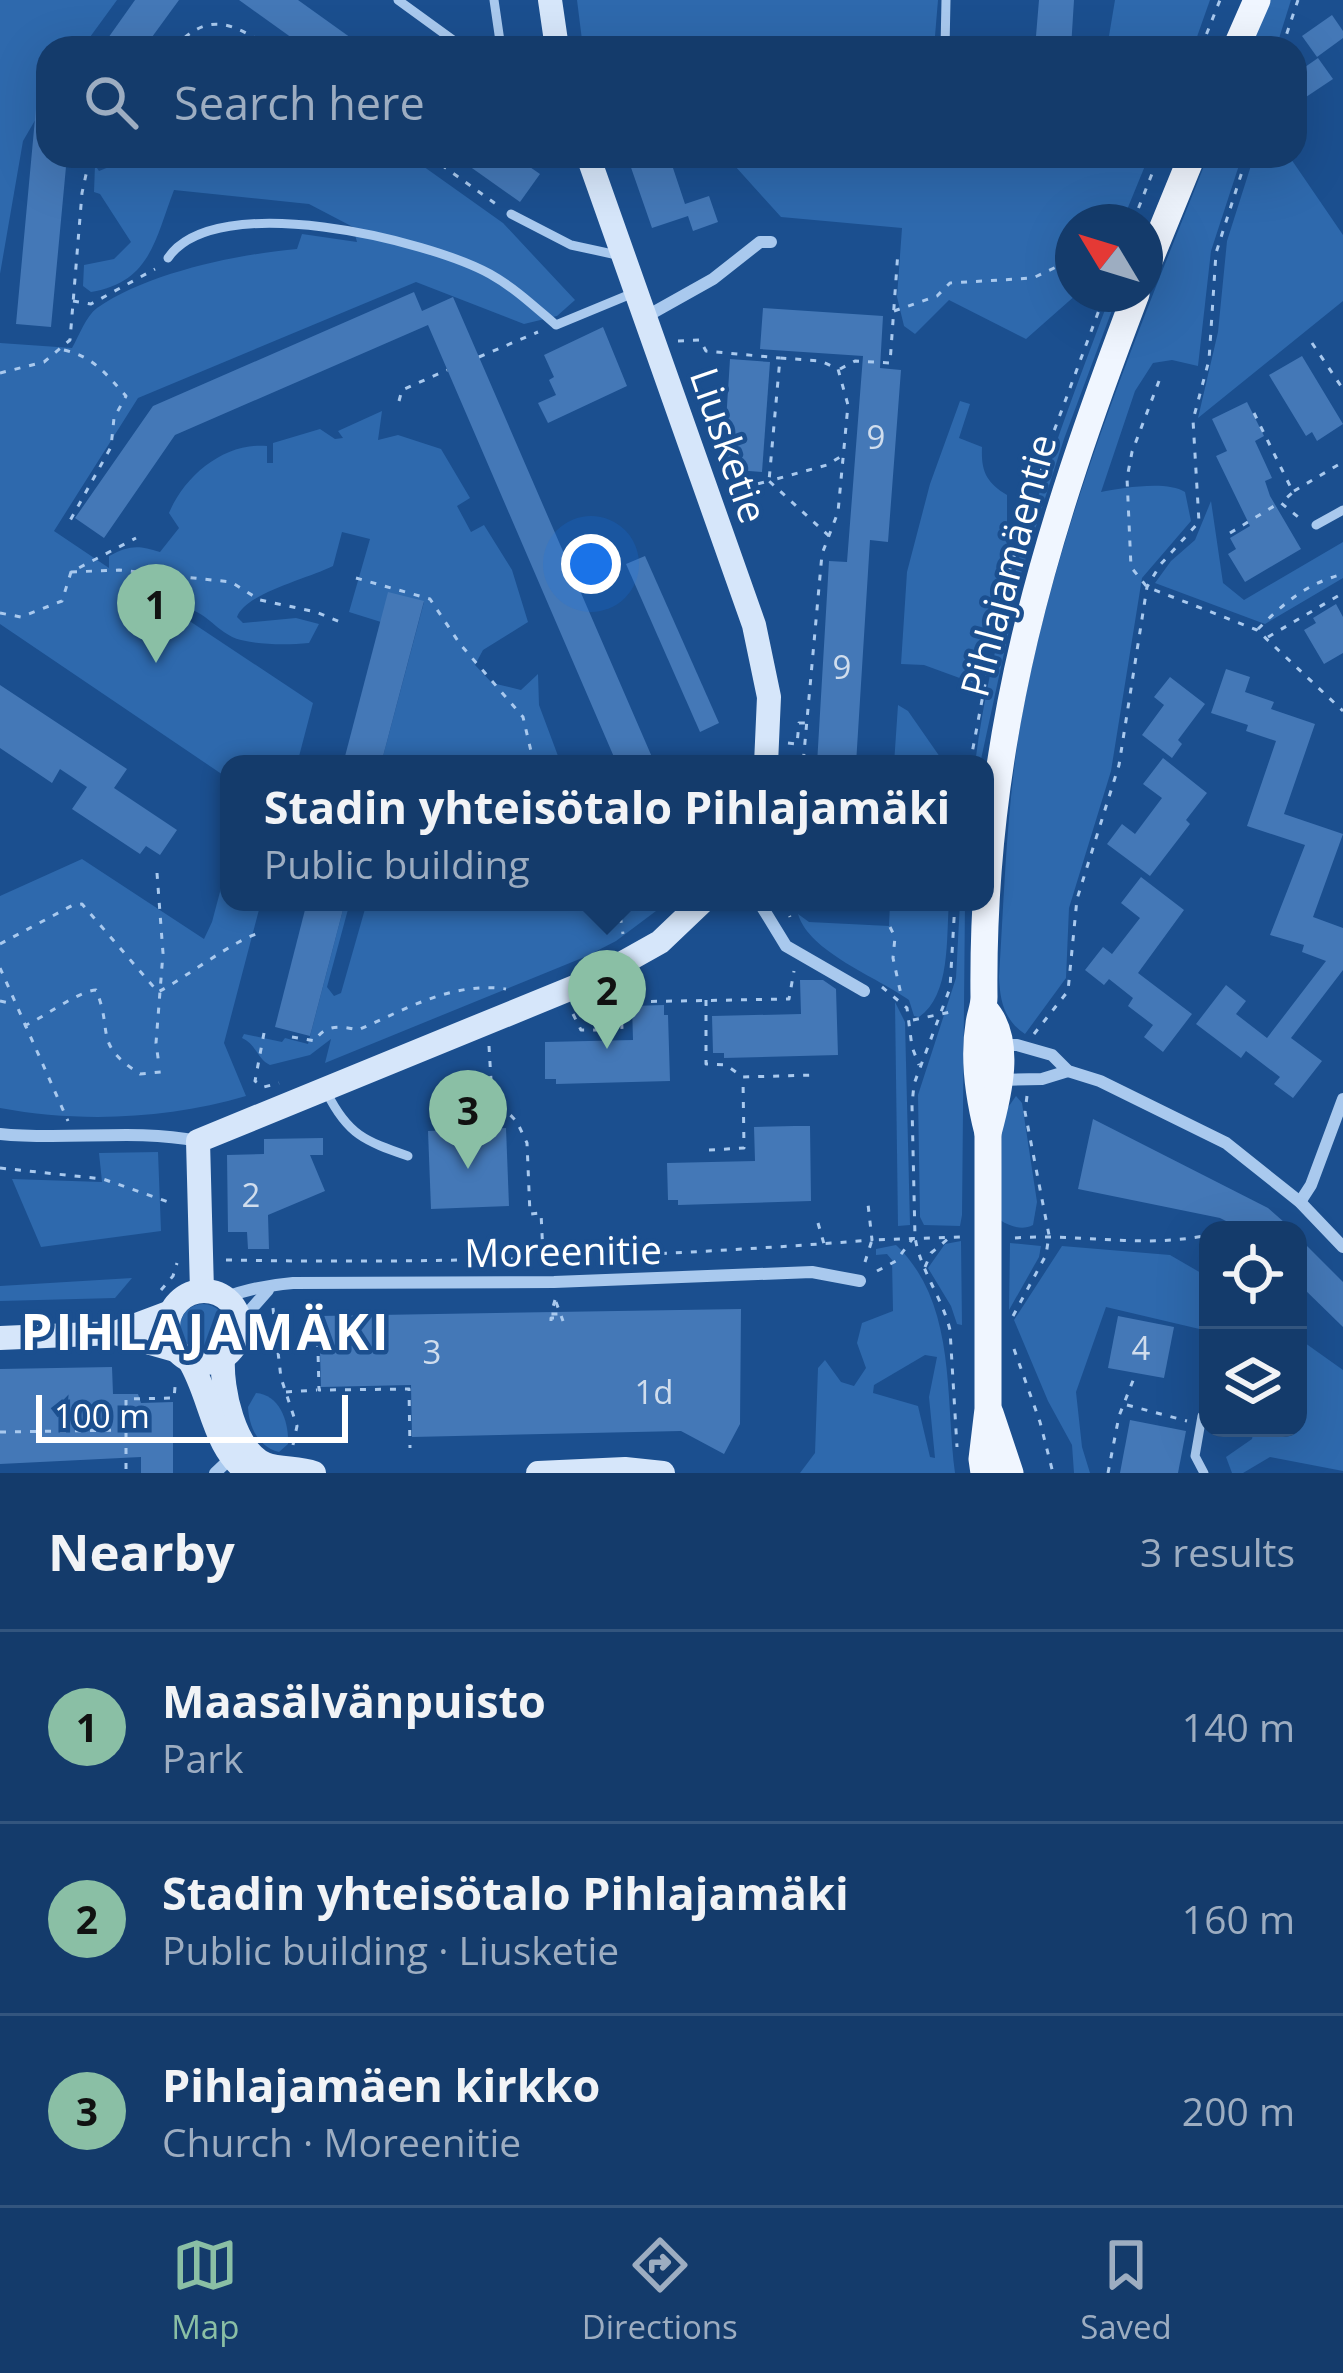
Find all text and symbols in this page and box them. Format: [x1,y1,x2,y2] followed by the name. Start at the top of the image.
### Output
[36,36,1307,168] search box
[78,69,144,135] icon: search
[174,72,425,133] text: Search here
[1055,204,1163,312] north arrow
[679,360,781,530] street label: Liusketie
[867,414,885,459] house number: 9
[947,428,1067,702] street label: Pihlajamäentie
[561,534,621,594] your location
[117,564,195,663] pin: 1
[833,644,851,689] house number: 9
[220,755,994,911] popup
[264,776,950,837] text: Stadin yhteisötalo Pihlajamäki
[264,837,530,890] text: Public building
[568,950,646,1049] pin: 2
[429,1070,507,1169] pin: 3
[242,1172,260,1217] house number: 2
[1199,1221,1307,1437] map controls
[1199,1221,1307,1329] button: locate
[464,1222,662,1278] street label: Moreenitie
[20,1295,392,1365] district label: PIHLAJAMÄKI
[1132,1325,1151,1370] house number: 4
[423,1329,441,1374] house number: 3
[1199,1329,1307,1437] button: layers
[634,1369,674,1414] house number: 1d
[36,1389,348,1442] scale bar
[54,1393,150,1438] text: 100 m
[48,1516,235,1586] text: Nearby
[1140,1525,1295,1578] text: 3 results
[162,1670,546,1731] text: Maasälvänpuisto
[76,1700,98,1753] text: 1
[1182,1700,1295,1753] text: 140 m
[162,1731,244,1784] text: Park
[162,1862,849,1923] text: Stadin yhteisötalo Pihlajamäki
[76,1892,98,1945] text: 2
[1182,1892,1295,1945] text: 160 m
[162,1923,619,1976] text: Public building · Liusketie
[162,2054,600,2115] text: Pihlajamäen kirkko
[76,2084,98,2137] text: 3
[1182,2084,1295,2137] text: 200 m
[162,2115,521,2168] text: Church · Moreenitie
[171,2232,239,2349] tab: Map
[582,2232,738,2349] tab: Directions
[1080,2232,1172,2349] tab: Saved

